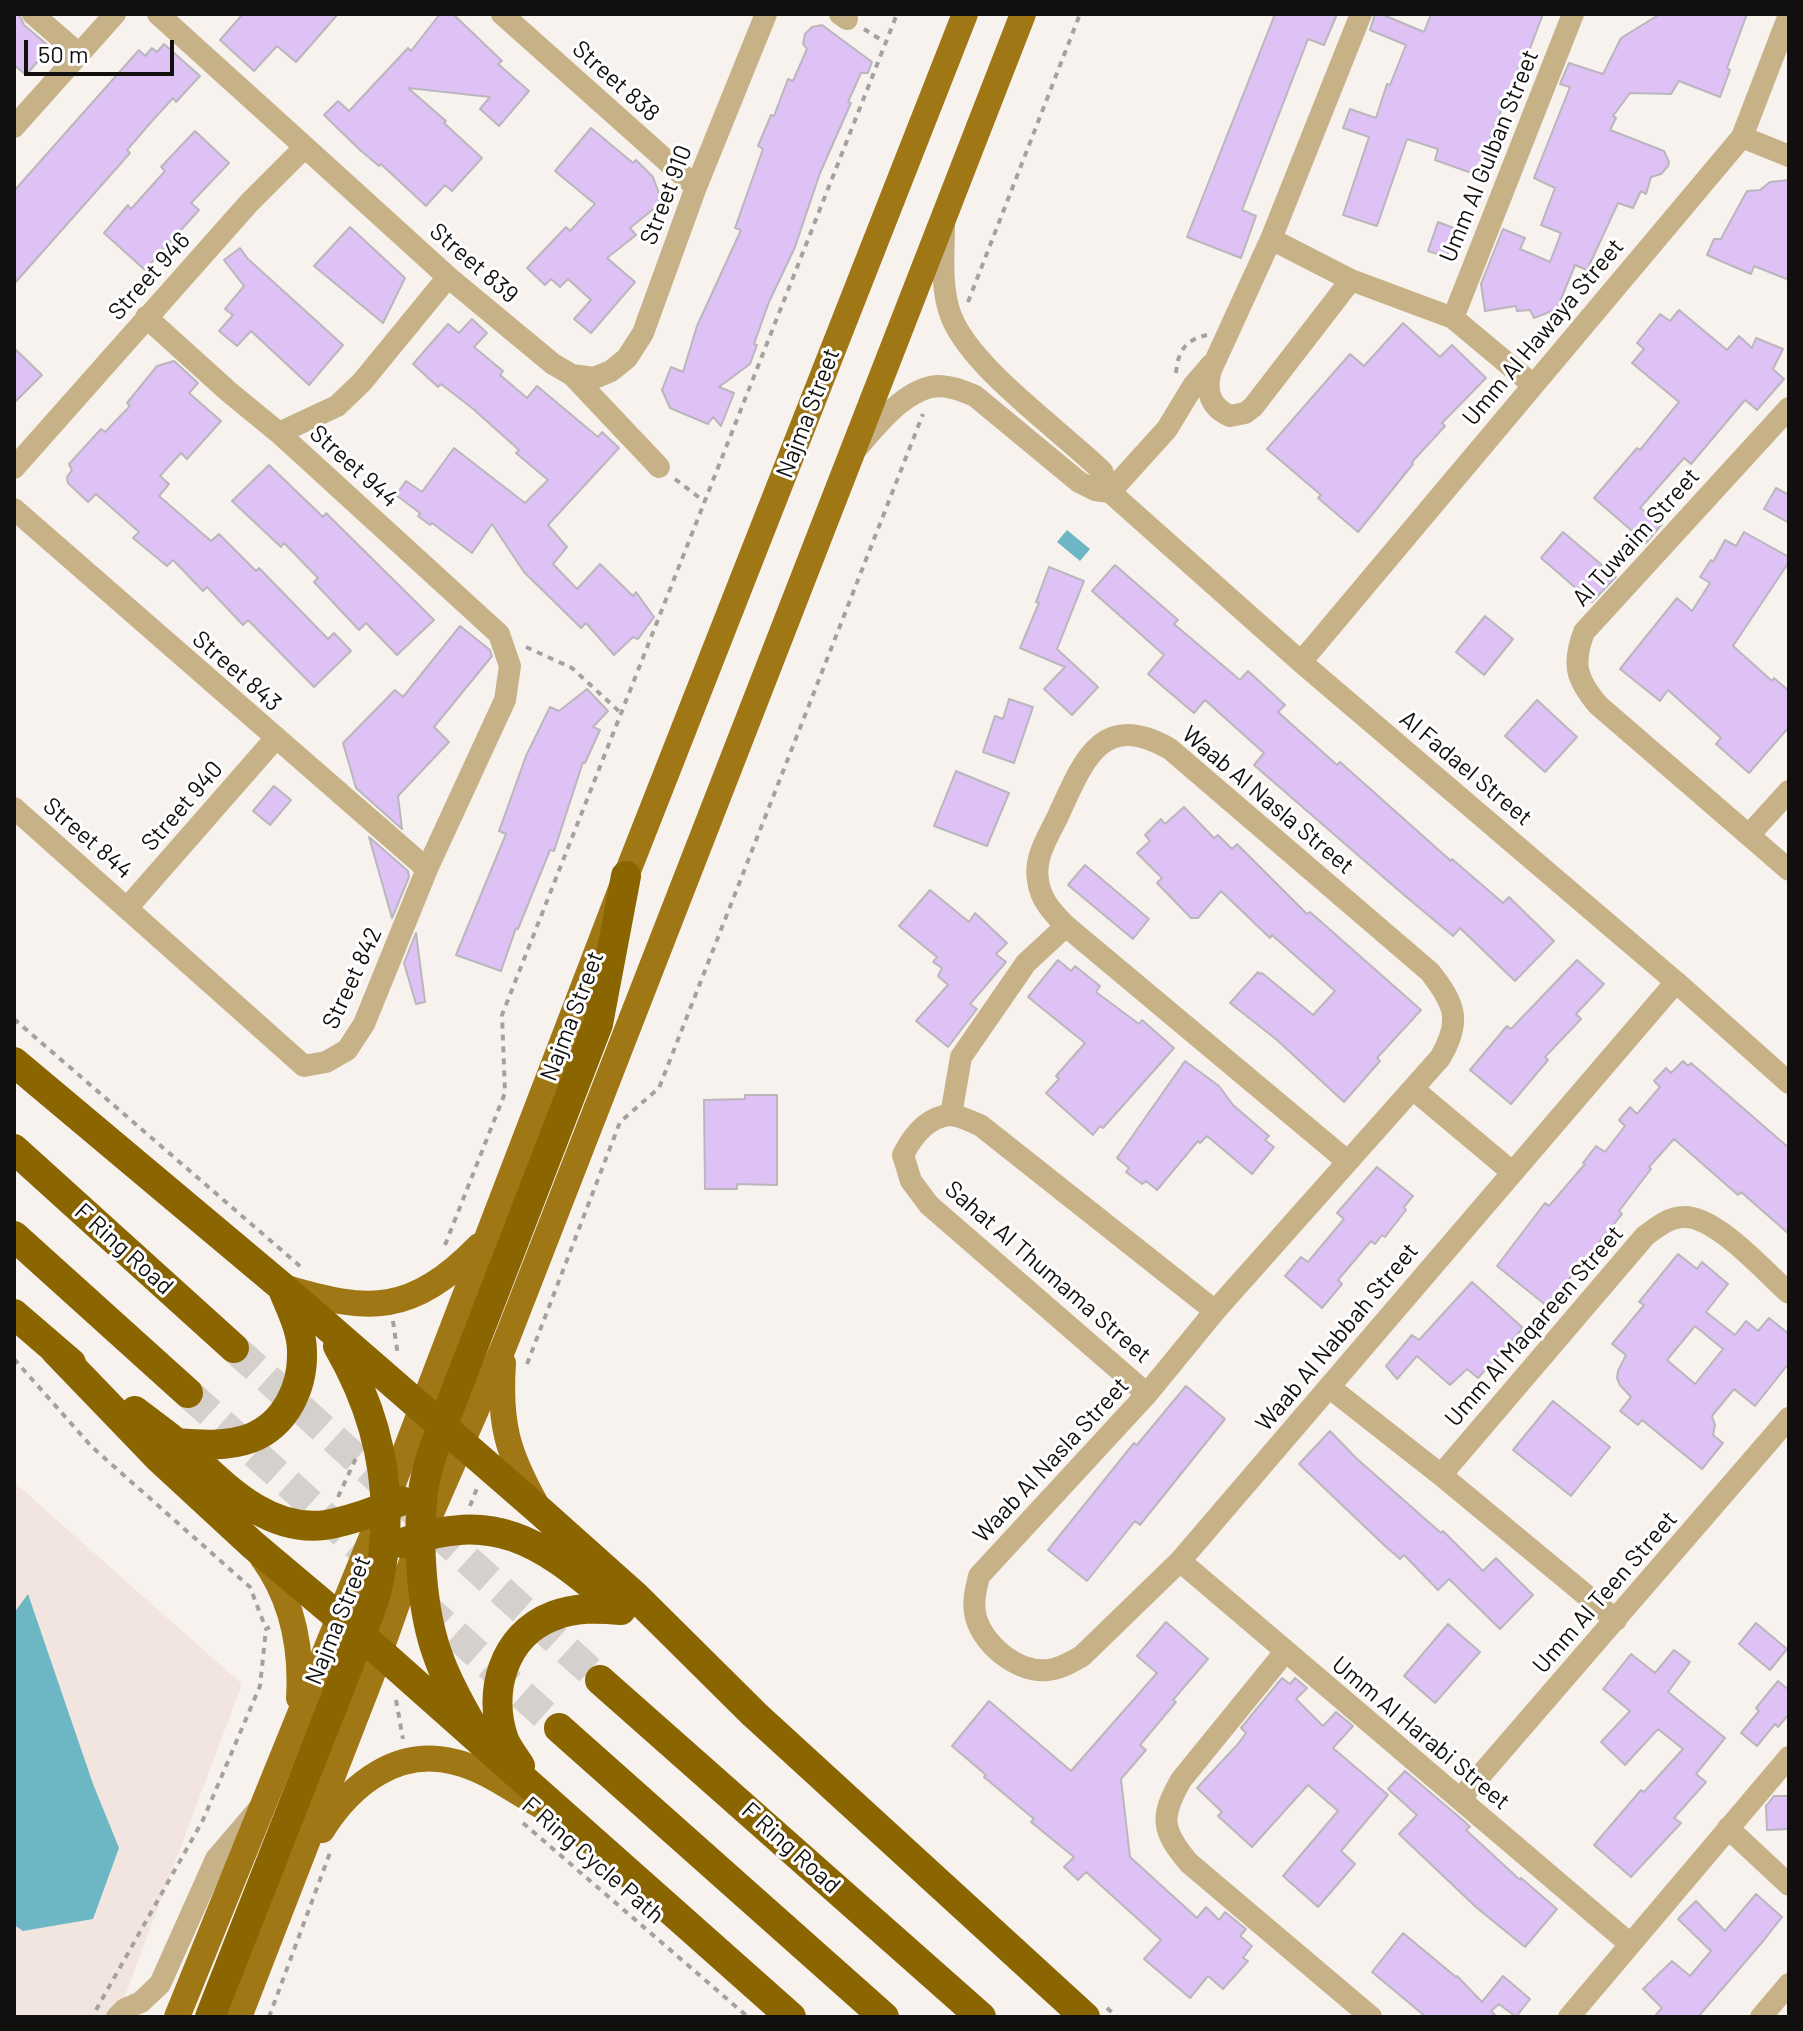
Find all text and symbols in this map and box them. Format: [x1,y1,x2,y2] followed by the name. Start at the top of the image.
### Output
[28,24,178,74] scale bar
[566,34,666,128] street label: Street 838
[38,39,89,68] text: 50 m
[1433,46,1545,266] street label: Umm Al Gulban Street
[634,141,698,249] street label: Street 910
[424,217,524,309] street label: Street 839
[102,226,196,326] street label: Street 946
[1456,233,1630,431] street label: Umm Al Hawaya Street
[770,344,846,482] street label: Najma Street
[304,419,404,513] street label: Street 944
[1566,462,1706,612] street label: Al Tuwaim Street
[187,625,287,717] street label: Street 843
[1394,704,1538,832] street label: Al Fadael Street
[1176,720,1360,880] street label: Waab Al Nasla Street
[135,755,229,857] street label: Street 940
[37,791,139,885] street label: Street 844
[316,923,388,1033] street label: Street 842
[534,947,610,1085] street label: Najma Street
[939,1175,1157,1369] street label: Sahat Al Thumama Street
[69,1197,179,1301] street label: F Ring Road
[1439,1219,1629,1433] street label: Umm Al Maqareen Street
[1250,1237,1424,1437] street label: Waab Al Nabbah Street
[967,1371,1135,1549] street label: Waab Al Nasla Street
[1527,1505,1683,1679] street label: Umm Al Teen Street
[299,1551,377,1689] street label: Najma Street
[1326,1650,1516,1816] street label: Umm Al Harabi Street
[516,1791,670,1929] street label: F Ring Cycle Path
[736,1796,846,1900] street label: F Ring Road

